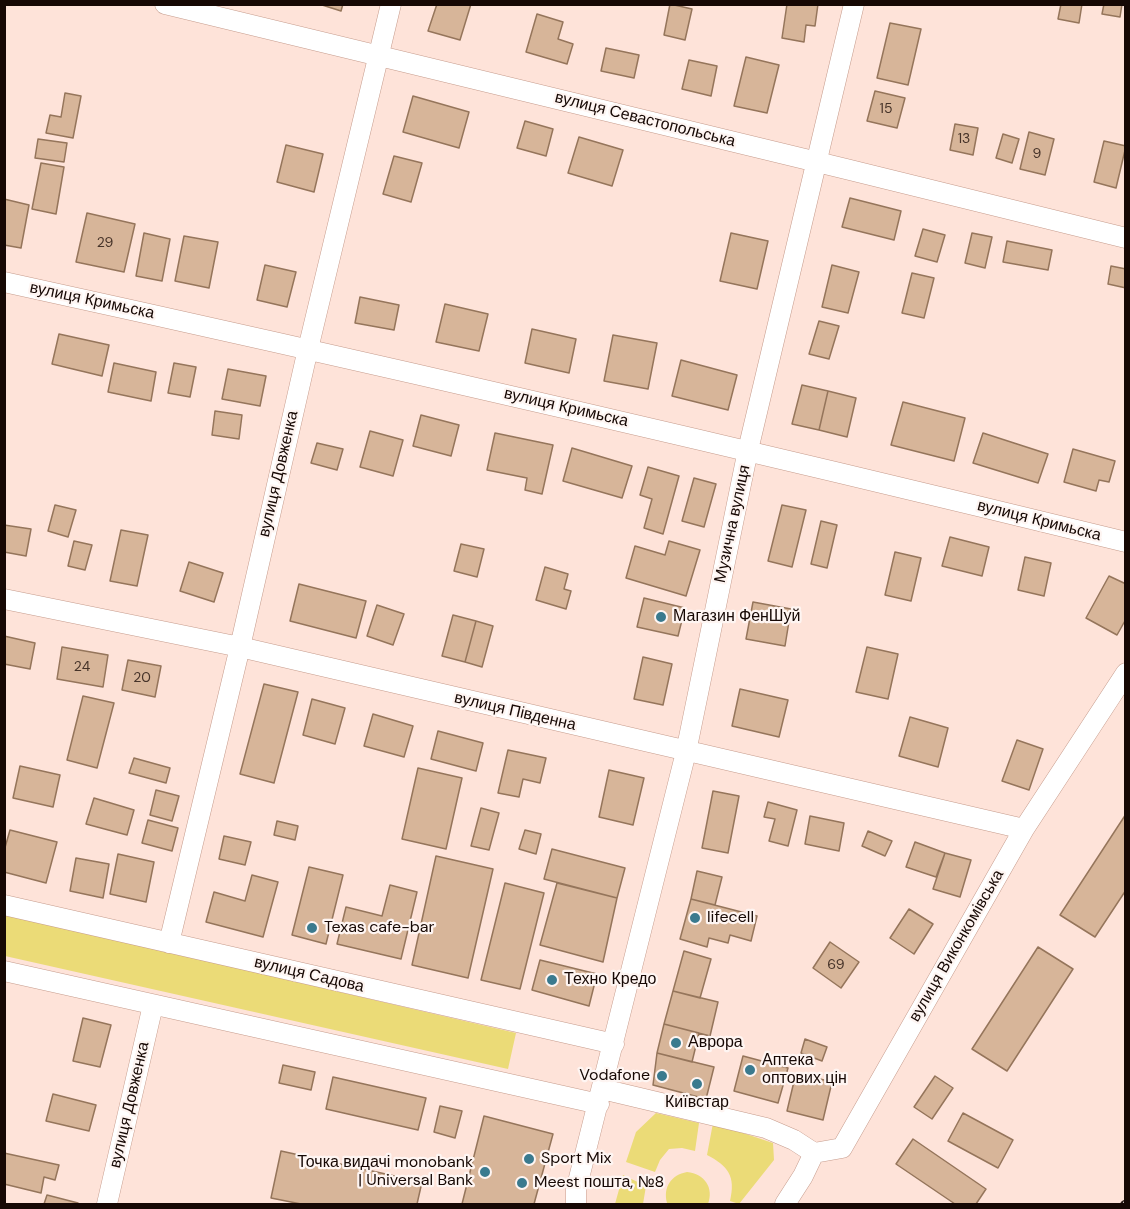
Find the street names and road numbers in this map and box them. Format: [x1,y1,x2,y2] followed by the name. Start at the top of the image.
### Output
[553,88,737,152] street label: вулиця Севастопольська
[28,278,156,324] street label: вулиця Кримьска
[502,384,630,432] street label: вулиця Кримьска
[255,409,303,539] street label: вулиця Довженка
[711,463,755,585] street label: Музична вулиця
[975,496,1103,546] street label: вулиця Кримьска
[452,689,578,735] street label: вулиця Південна
[906,867,1008,1025] street label: вулиця Виконкомівська
[252,953,366,997] street label: вулиця Садова
[106,1040,154,1170] street label: вулиця Довженка

